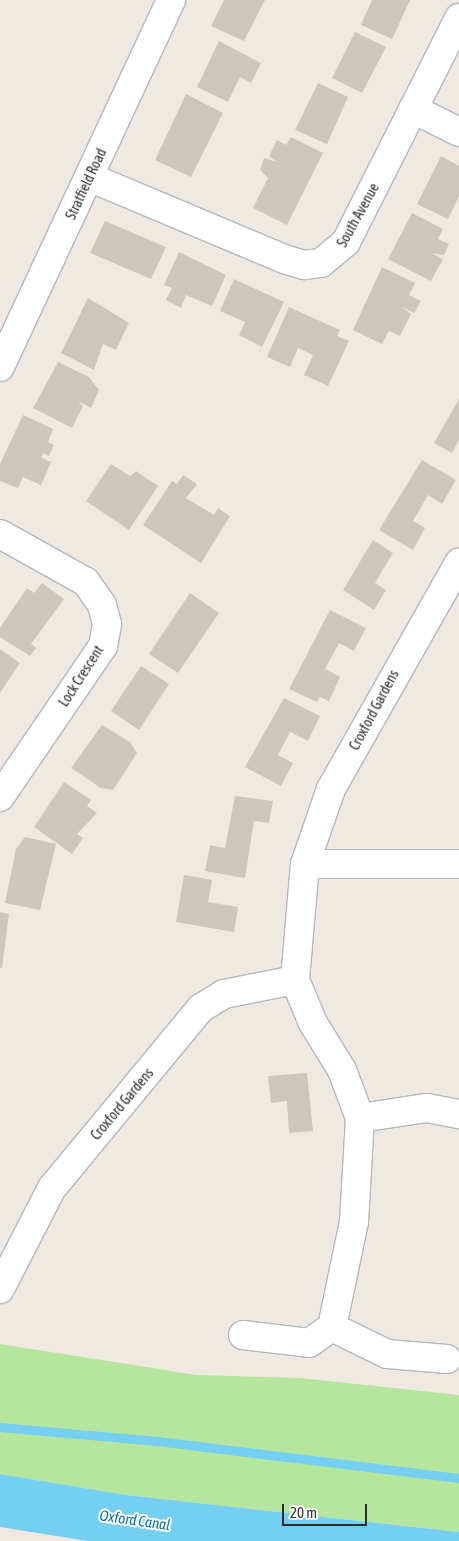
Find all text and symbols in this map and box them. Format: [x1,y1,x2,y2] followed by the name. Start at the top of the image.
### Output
[62,146,110,222] street label: Stratfield Road
[334,180,382,250] street label: South Avenue
[55,642,107,710] street label: Lock Crescent
[346,667,402,753] street label: Croxford Gardens
[87,1065,157,1143] street label: Croxford Gardens
[284,1494,369,1526] scale bar
[290,1504,317,1521] text: 20 m
[99,1506,171,1534] water label: Oxford Canal

